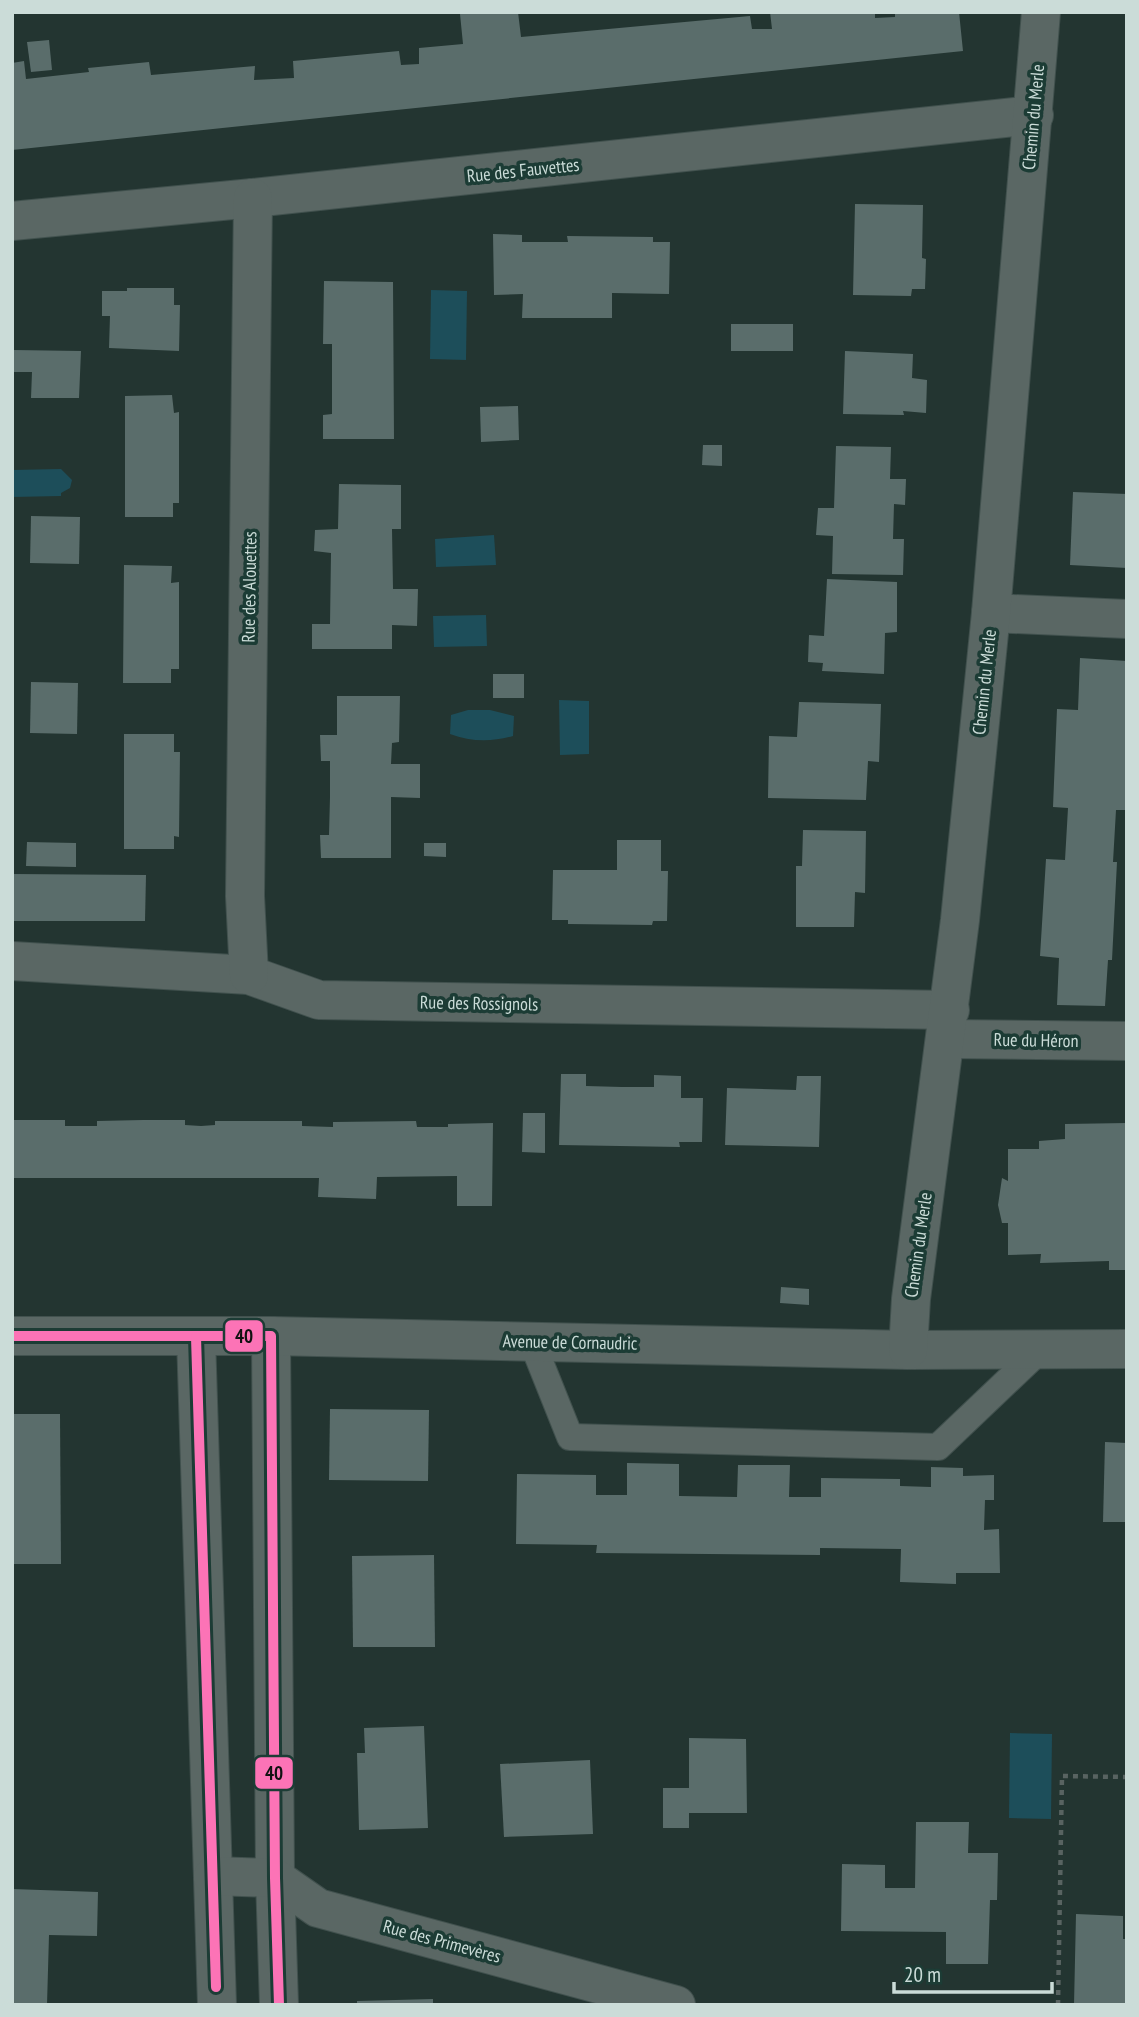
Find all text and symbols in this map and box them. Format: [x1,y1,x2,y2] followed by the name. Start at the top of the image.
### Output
[1017,63,1049,171] street label: Chemin du Merle
[466,153,580,187] street label: Rue des Fauvettes
[237,531,261,643] street label: Rue des Alouettes
[967,628,1001,736] street label: Chemin du Merle
[420,990,538,1016] street label: Rue des Rossignols
[993,1028,1079,1052] street label: Rue du Héron
[899,1191,937,1299] street label: Chemin du Merle
[224,1319,264,1353] line badge: 40
[235,1324,253,1348] text: 40
[502,1329,638,1355] street label: Avenue de Cornaudric
[254,1756,294,1790] line badge: 40
[265,1761,283,1785] text: 40
[381,1914,503,1968] street label: Rue des Primevères
[894,1951,1052,1995] scale bar
[904,1961,941,1988] text: 20 m

